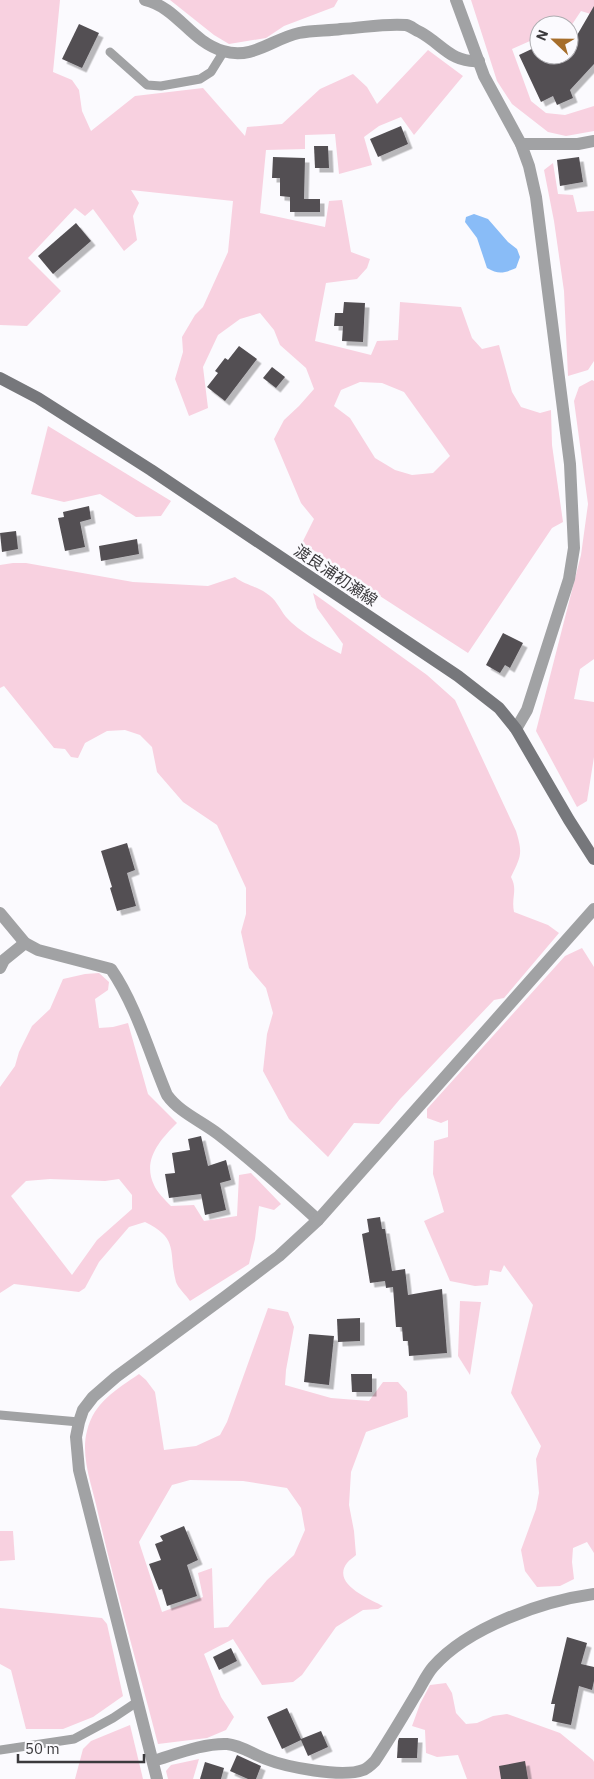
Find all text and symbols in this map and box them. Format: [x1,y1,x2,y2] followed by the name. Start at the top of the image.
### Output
[529,15,579,65] north arrow
[532,27,552,43] text: N
[291,540,381,610] street label: 渡良浦初瀬線
[18,1732,144,1764] scale bar
[25,1739,60,1758] text: 50 m

